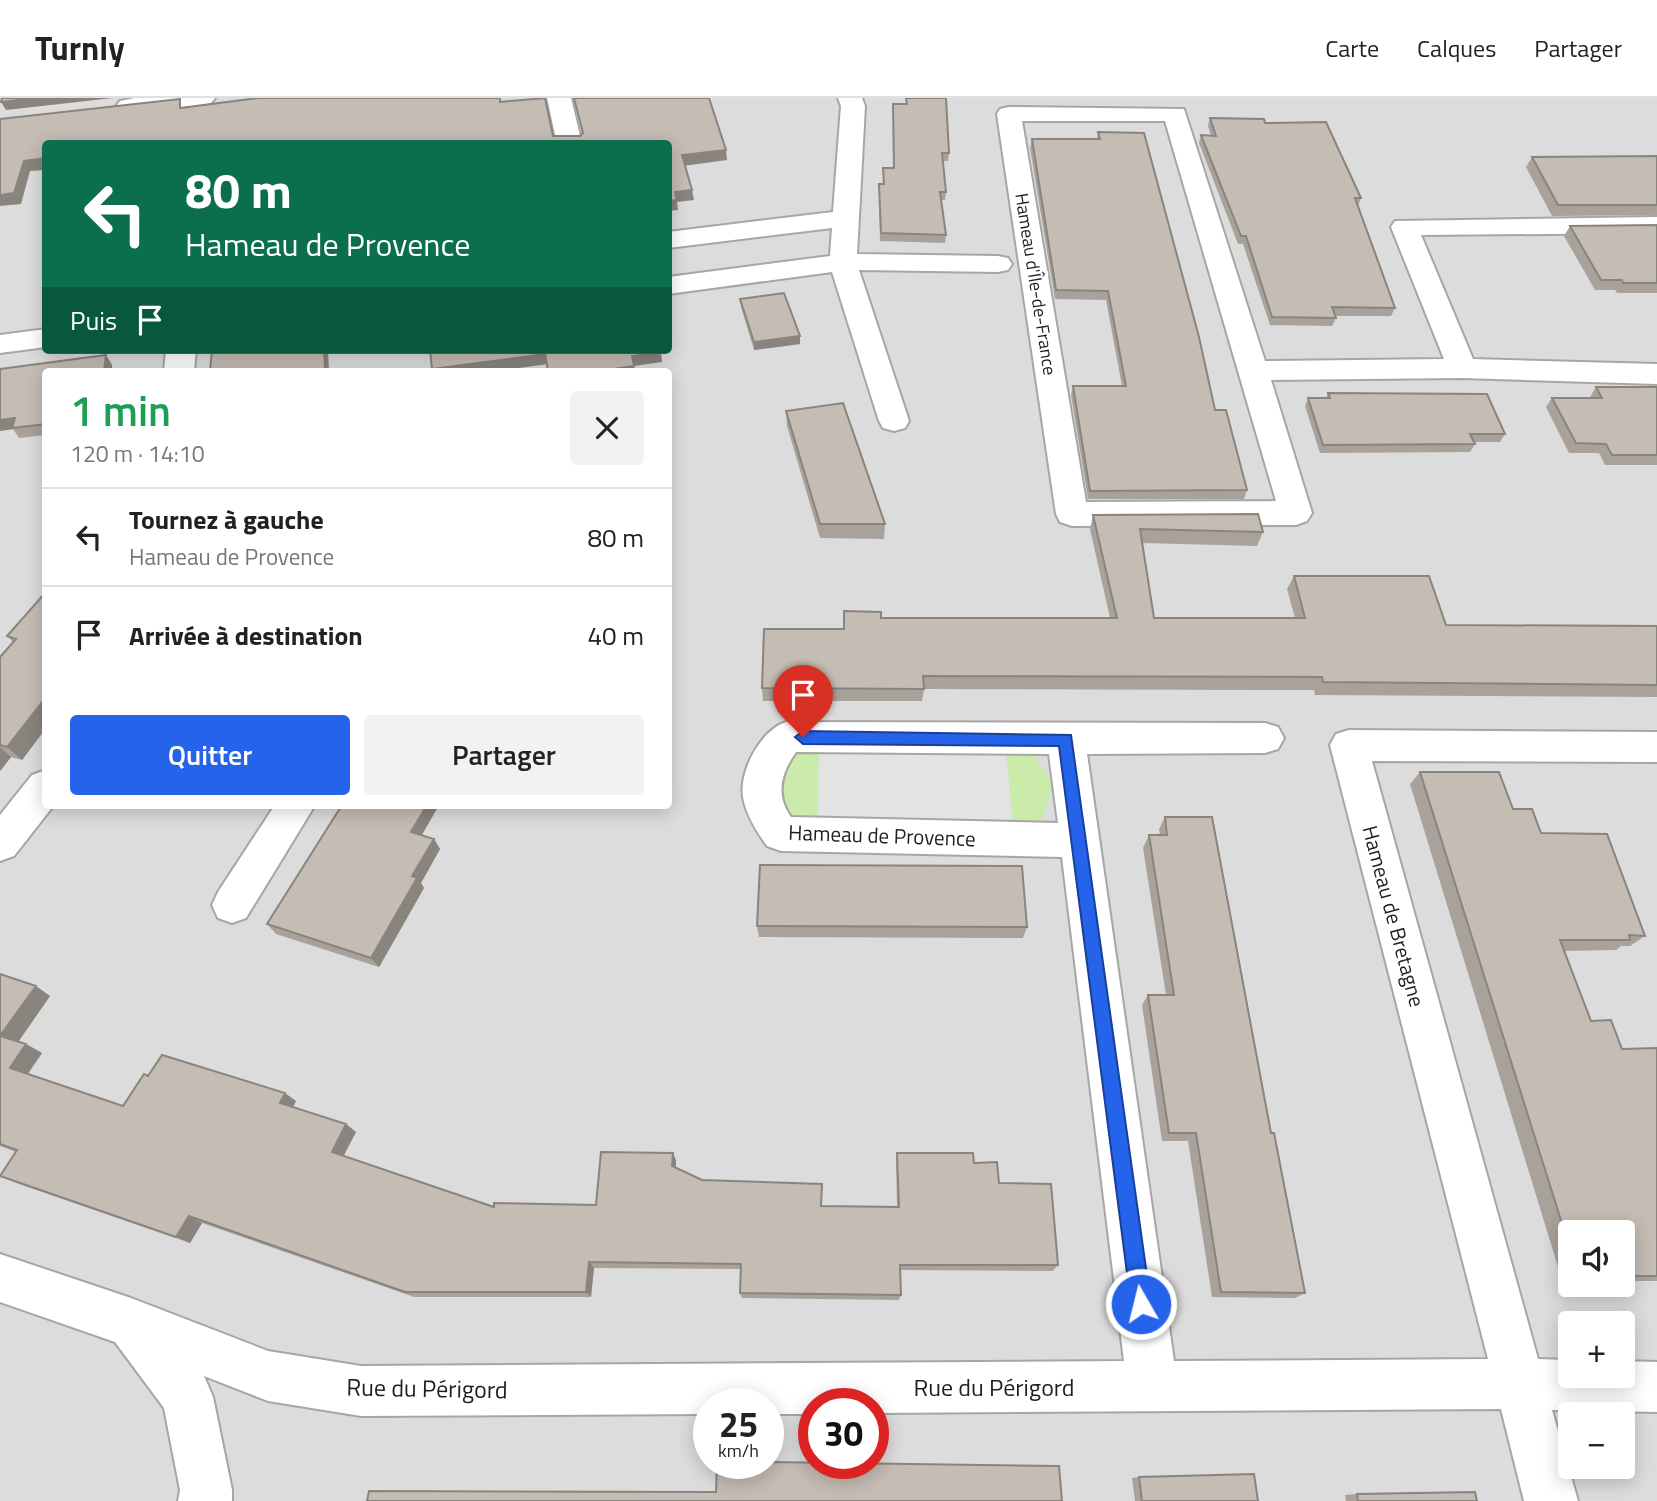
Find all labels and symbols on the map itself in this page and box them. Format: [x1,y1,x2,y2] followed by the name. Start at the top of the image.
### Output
[1008,191,1064,377] street label: Hameau d'Île-de-France
[773,665,833,737] pin
[788,816,976,854] street label: Hameau de Provence
[1354,822,1434,1010] street label: Hameau de Bretagne
[1104,1267,1178,1341] position arrow
[346,1369,508,1407] street label: Rue du Périgord
[913,1369,1075,1405] street label: Rue du Périgord
[798,1388,889,1479] speed limit sign: 30

